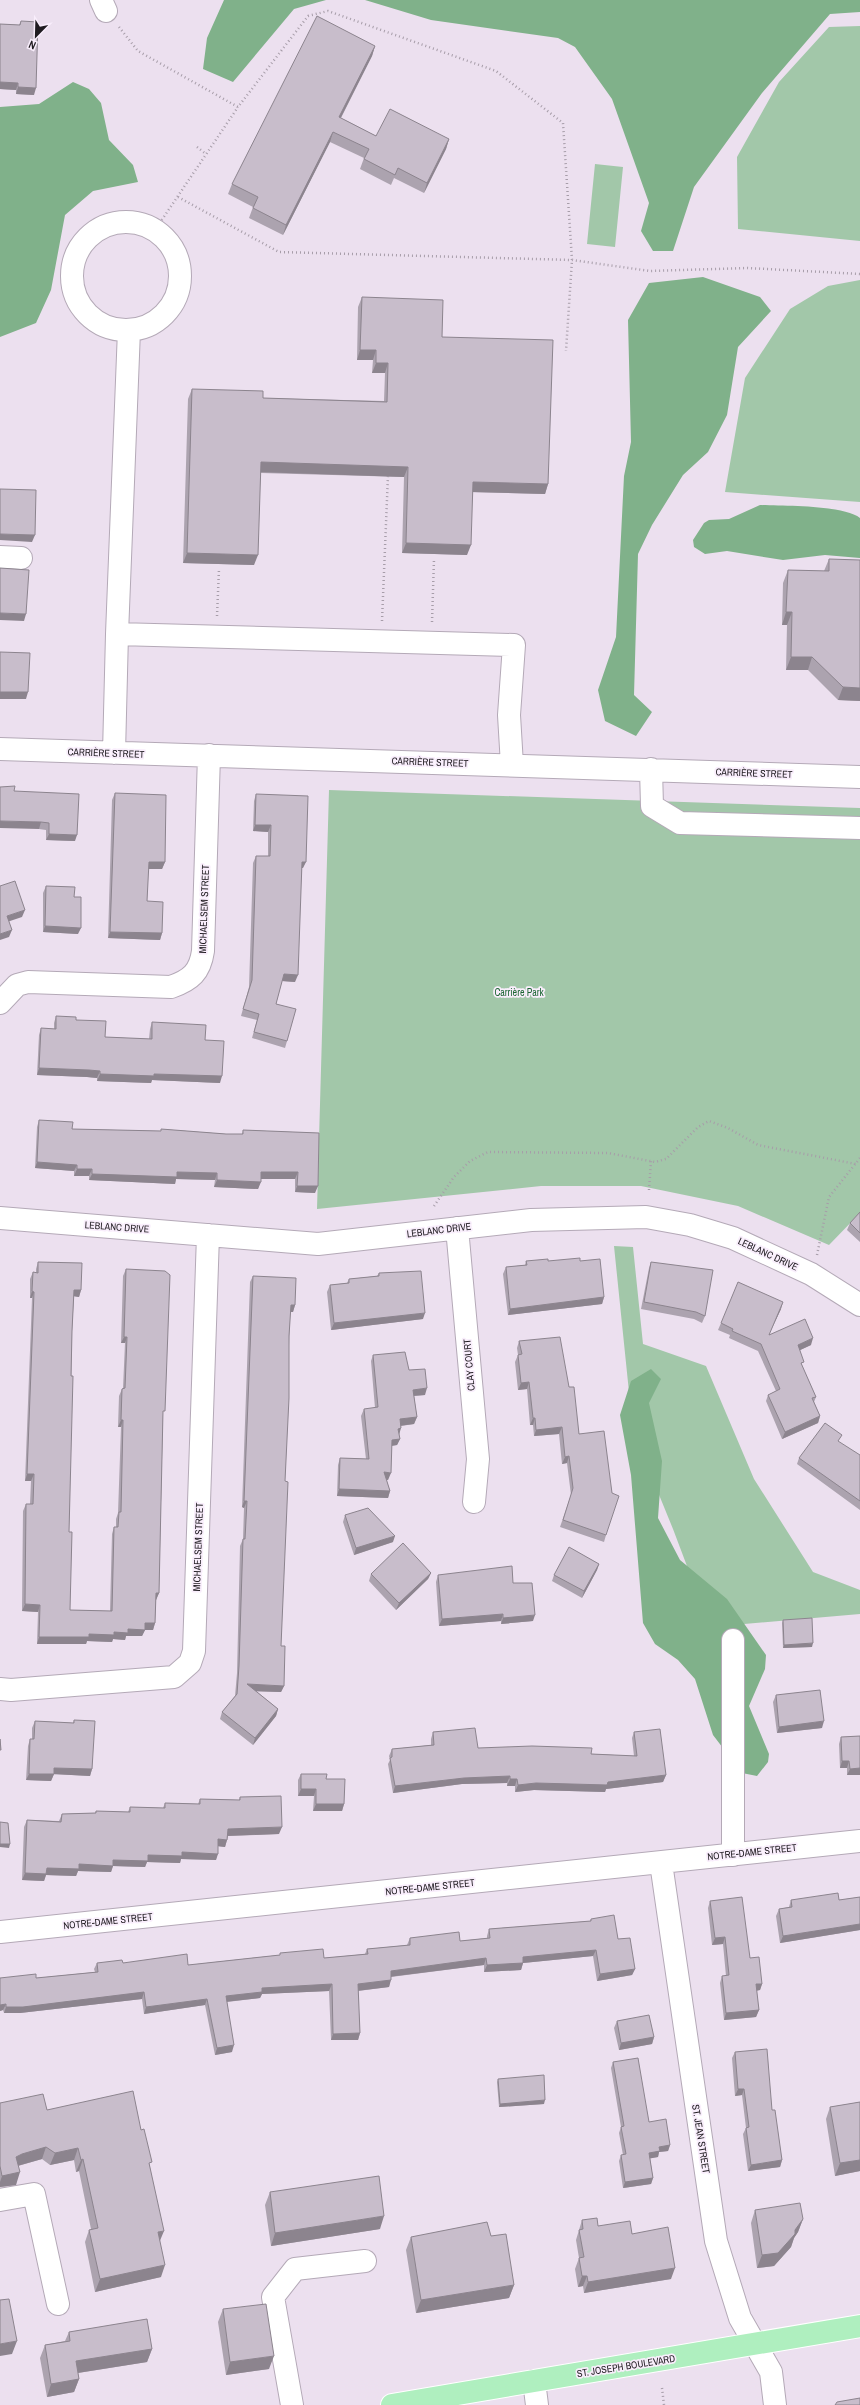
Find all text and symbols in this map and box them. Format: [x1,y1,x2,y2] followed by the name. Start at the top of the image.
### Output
[16,16,56,56] north arrow
[26,37,38,53] text: N
[67,745,145,761] street label: CARRIÈRE STREET
[391,754,469,770] street label: CARRIÈRE STREET
[715,765,793,781] street label: CARRIÈRE STREET
[196,864,212,954] street label: MICHAELSEM STREET
[494,986,545,999] park label: Carrière Park
[84,1218,150,1236] street label: LEBLANC DRIVE
[406,1220,472,1240] street label: LEBLANC DRIVE
[736,1234,800,1274] street label: LEBLANC DRIVE
[460,1339,478,1391] street label: CLAY COURT
[190,1502,206,1592] street label: MICHAELSEM STREET
[707,1841,797,1863] street label: NOTRE-DAME STREET
[385,1876,475,1898] street label: NOTRE-DAME STREET
[63,1910,153,1932] street label: NOTRE-DAME STREET
[689,2104,713,2174] street label: ST. JEAN STREET
[576,2352,676,2380] street label: ST. JOSEPH BOULEVARD

